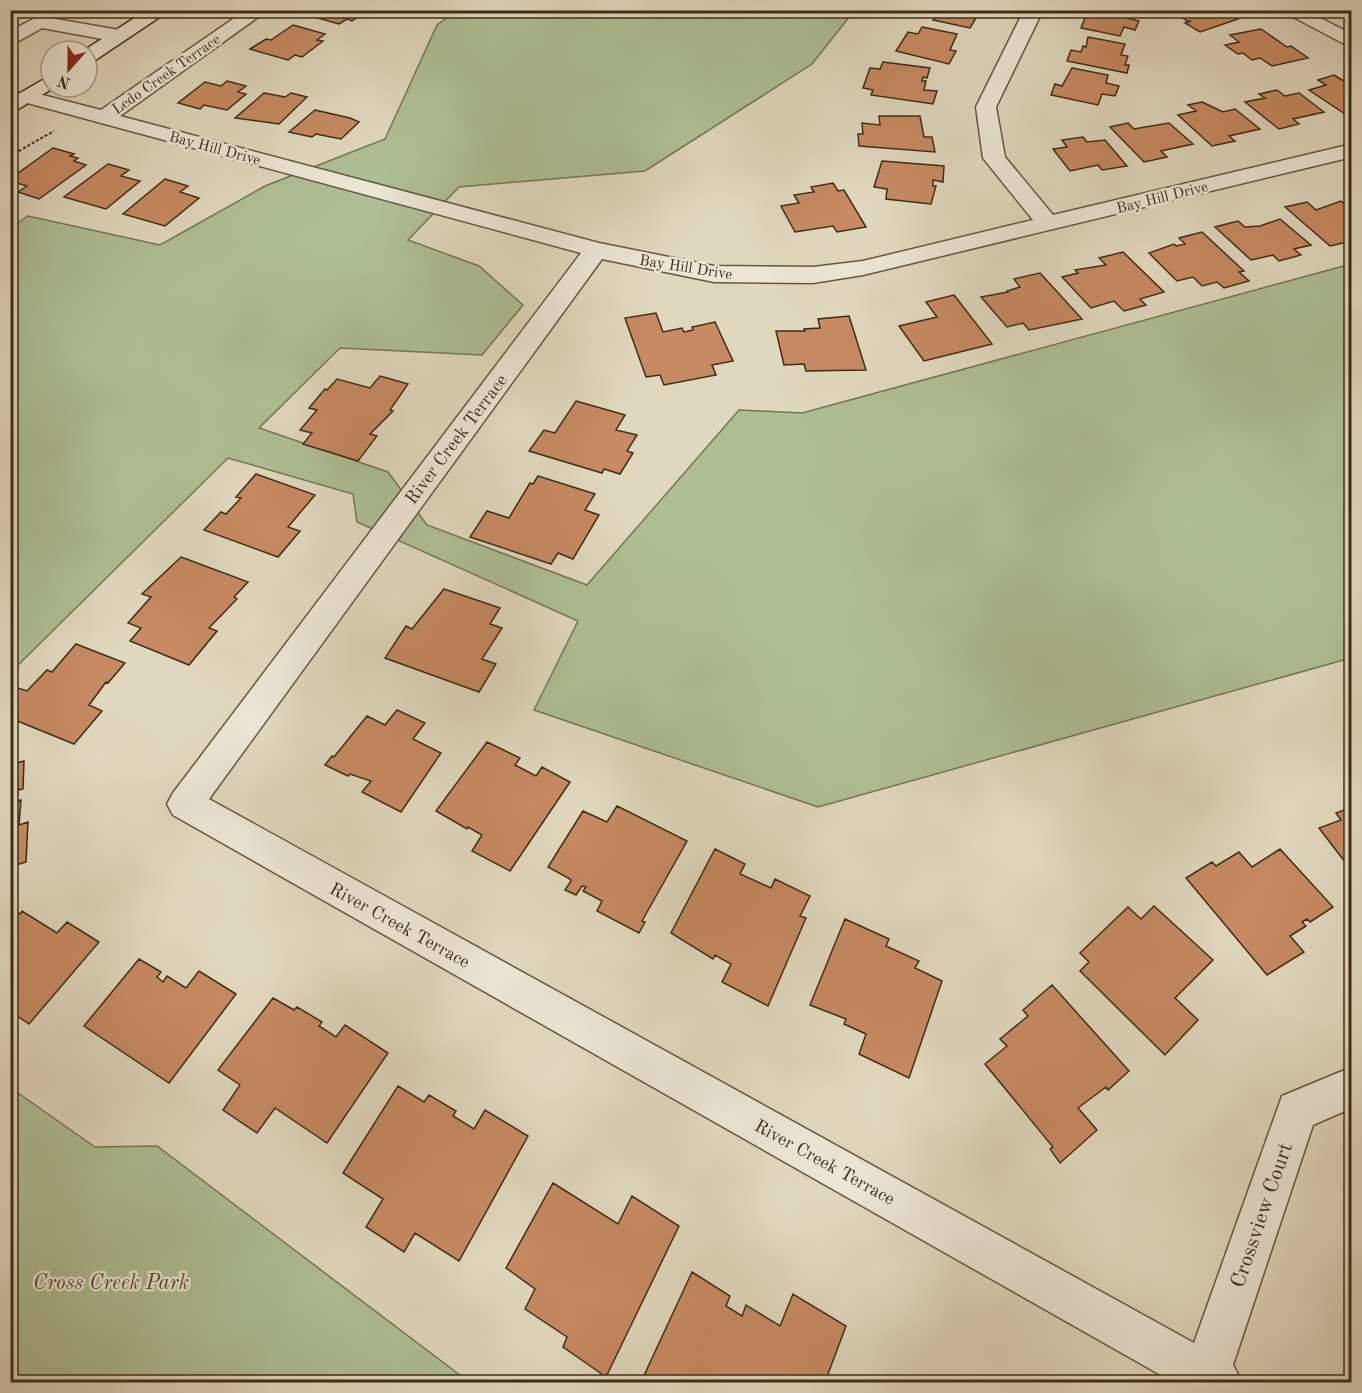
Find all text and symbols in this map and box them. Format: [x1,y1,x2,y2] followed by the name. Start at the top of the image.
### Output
[110,32,224,118] street label: Ledo Creek Terrace
[39,39,99,99] north arrow
[55,71,73,91] text: N
[167,130,262,169] street label: Bay Hill Drive
[1115,180,1210,217] street label: Bay Hill Drive
[638,254,733,283] street label: Bay Hill Drive
[402,371,511,508] street label: River Creek Terrace
[326,880,473,972] street label: River Creek Terrace
[751,1117,898,1209] street label: River Creek Terrace
[1228,1140,1297,1291] street label: Crossview Court
[33,1273,189,1294] park label: Cross Creek Park

